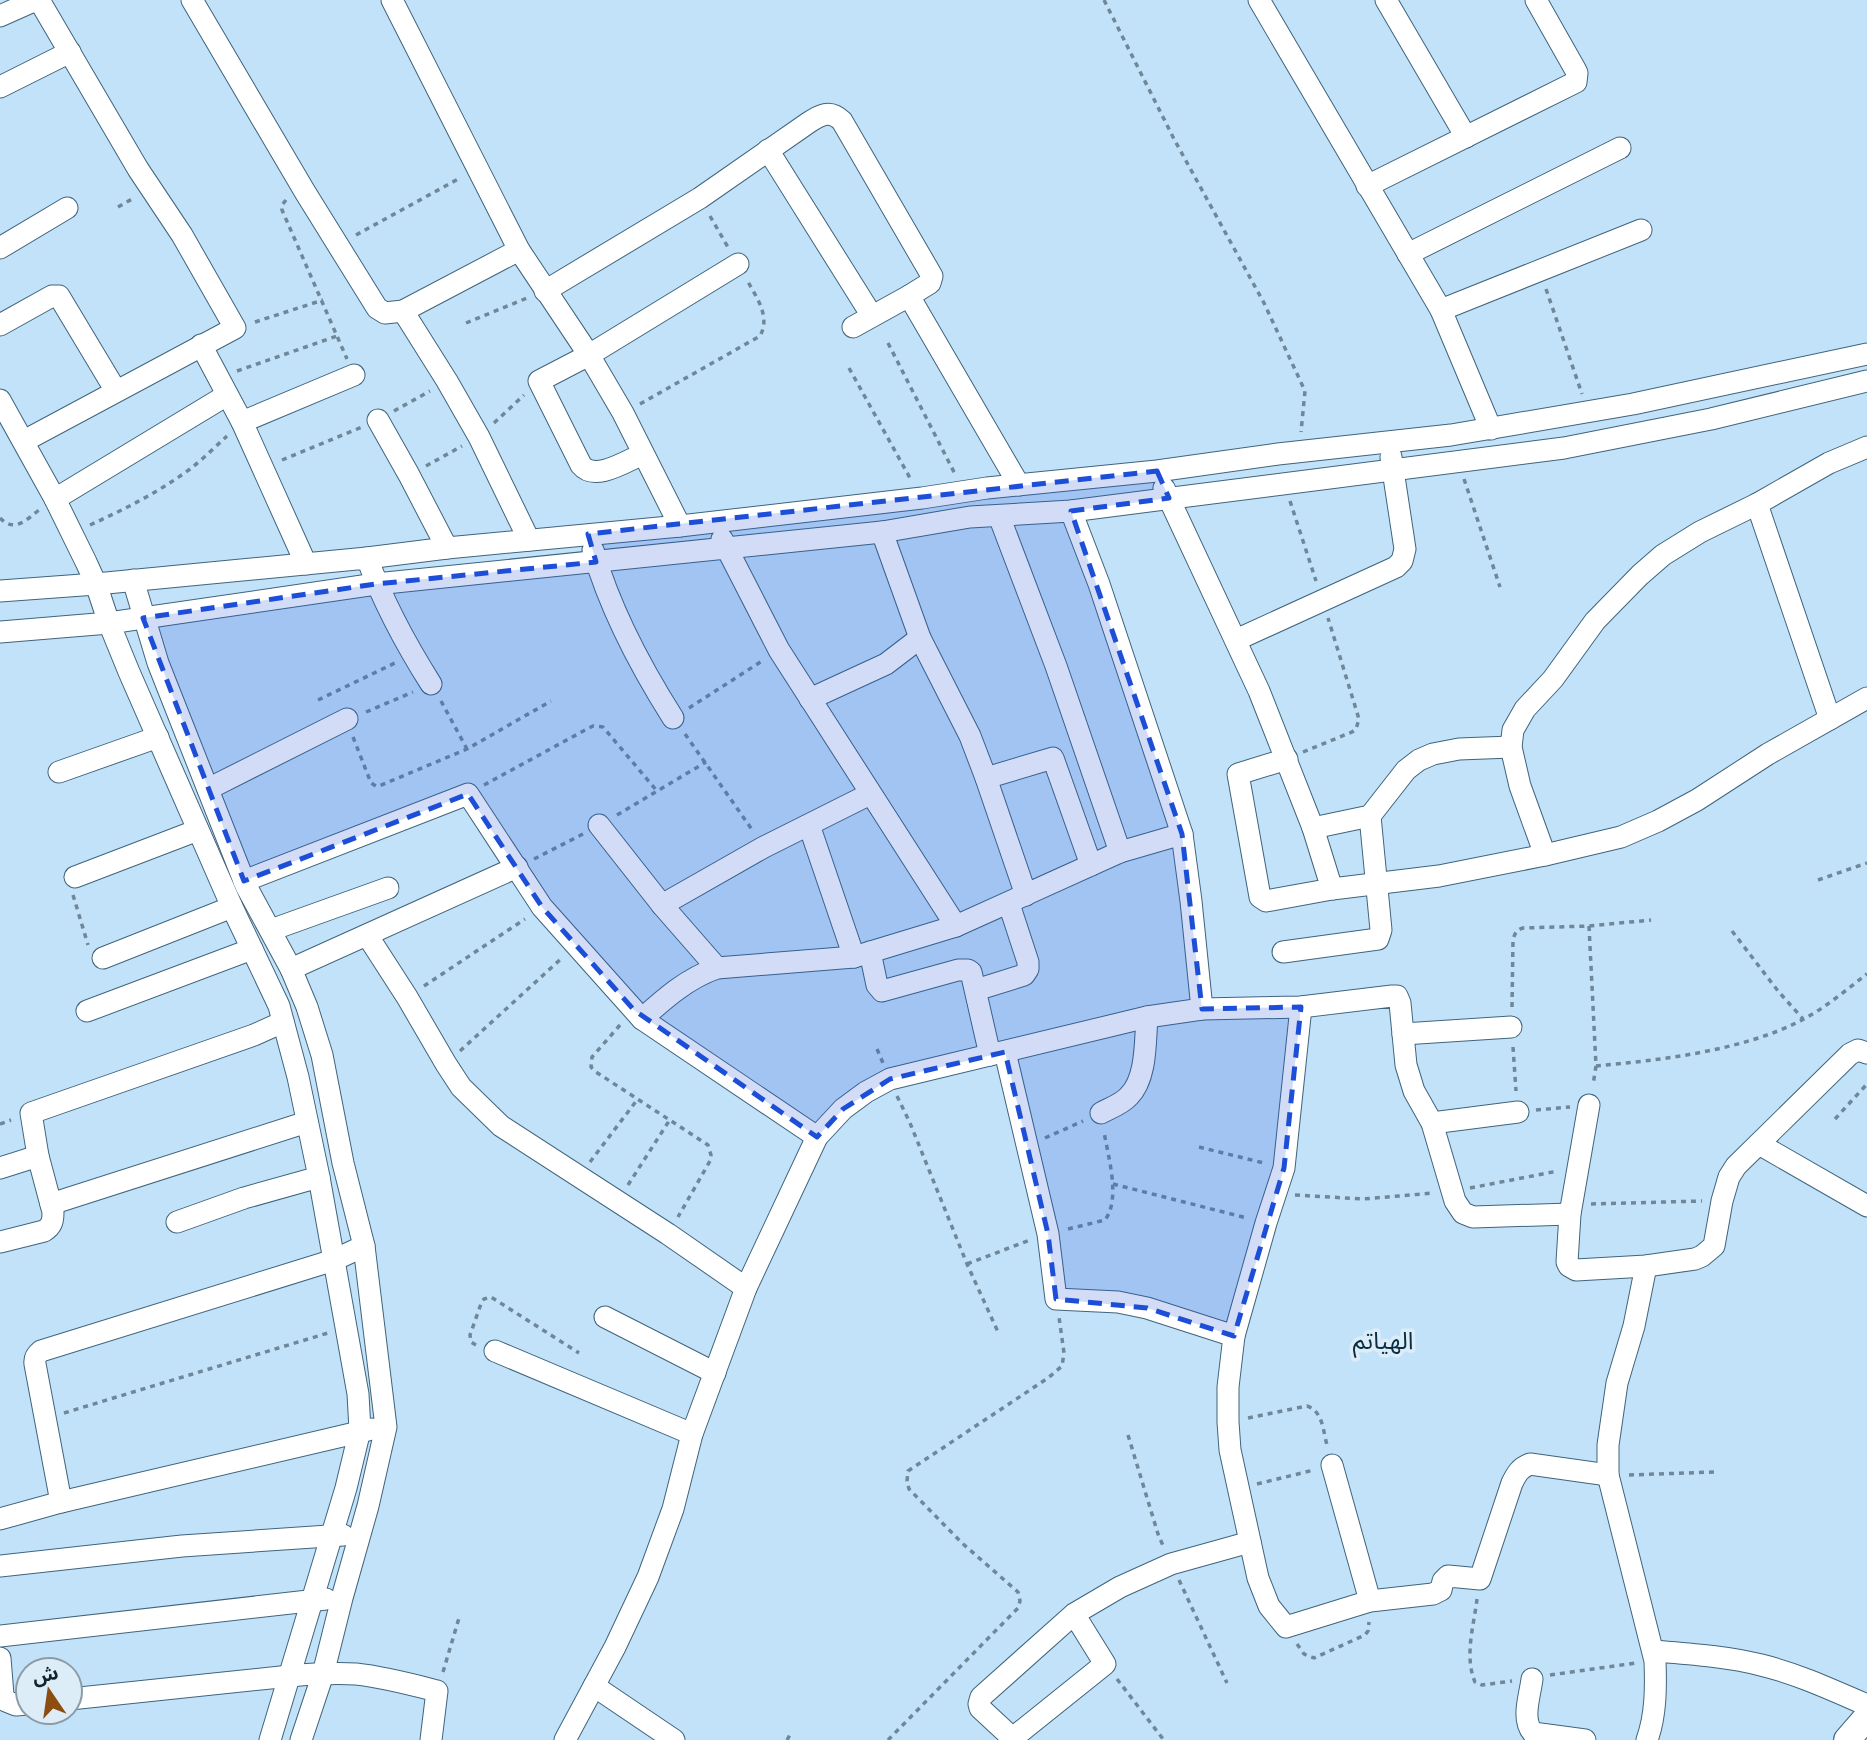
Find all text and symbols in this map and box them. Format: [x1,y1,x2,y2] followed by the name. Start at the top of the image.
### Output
[1353,1324,1413,1360] district label: الهياتم
[14,1656,84,1726] north arrow
[30,1659,61,1693] text: ش

